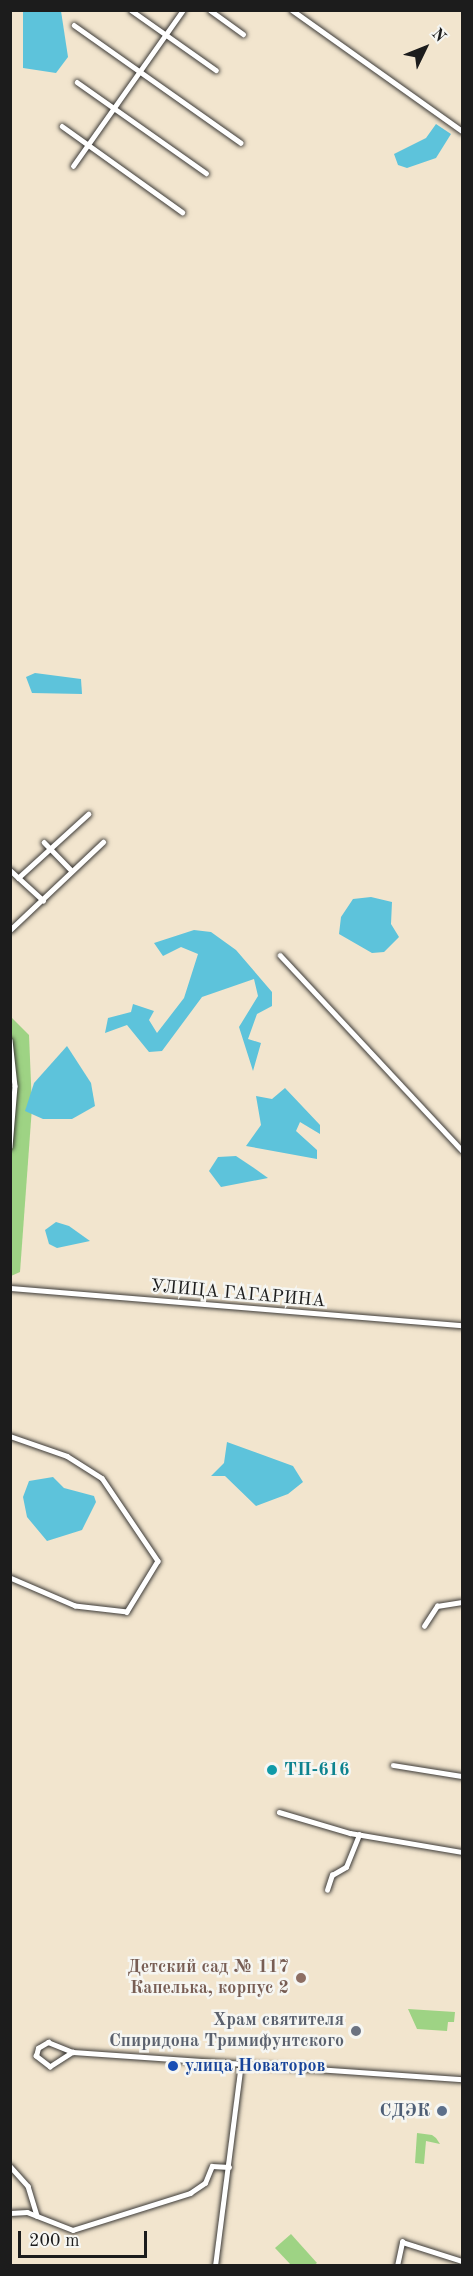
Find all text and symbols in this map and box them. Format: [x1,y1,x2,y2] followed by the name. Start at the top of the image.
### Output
[395,18,455,78] north arrow
[428,26,448,46] text: N
[150,1276,326,1312] street label: УЛИЦА ГАГАРИНА
[284,1759,349,1781] place label: ТП-616
[265,1763,279,1777] marker: ТП-616
[127,1957,289,2000] place label: Детский сад № 117 Капелька, корпус 2
[294,1971,308,1985] marker: Детский сад № 117 Капелька, корпус 2
[109,2010,344,2052] place label: Храм святителя Спиридона Тримифунтского
[349,2024,363,2038] marker: Храм святителя Спиридона Тримифунтского
[185,2055,326,2077] place label: улица Новаторов
[166,2059,180,2073] marker: улица Новаторов
[380,2100,430,2122] place label: СДЭК
[435,2104,449,2118] marker: СДЭК
[21,2219,150,2257] scale bar
[29,2232,80,2250] text: 200 m

